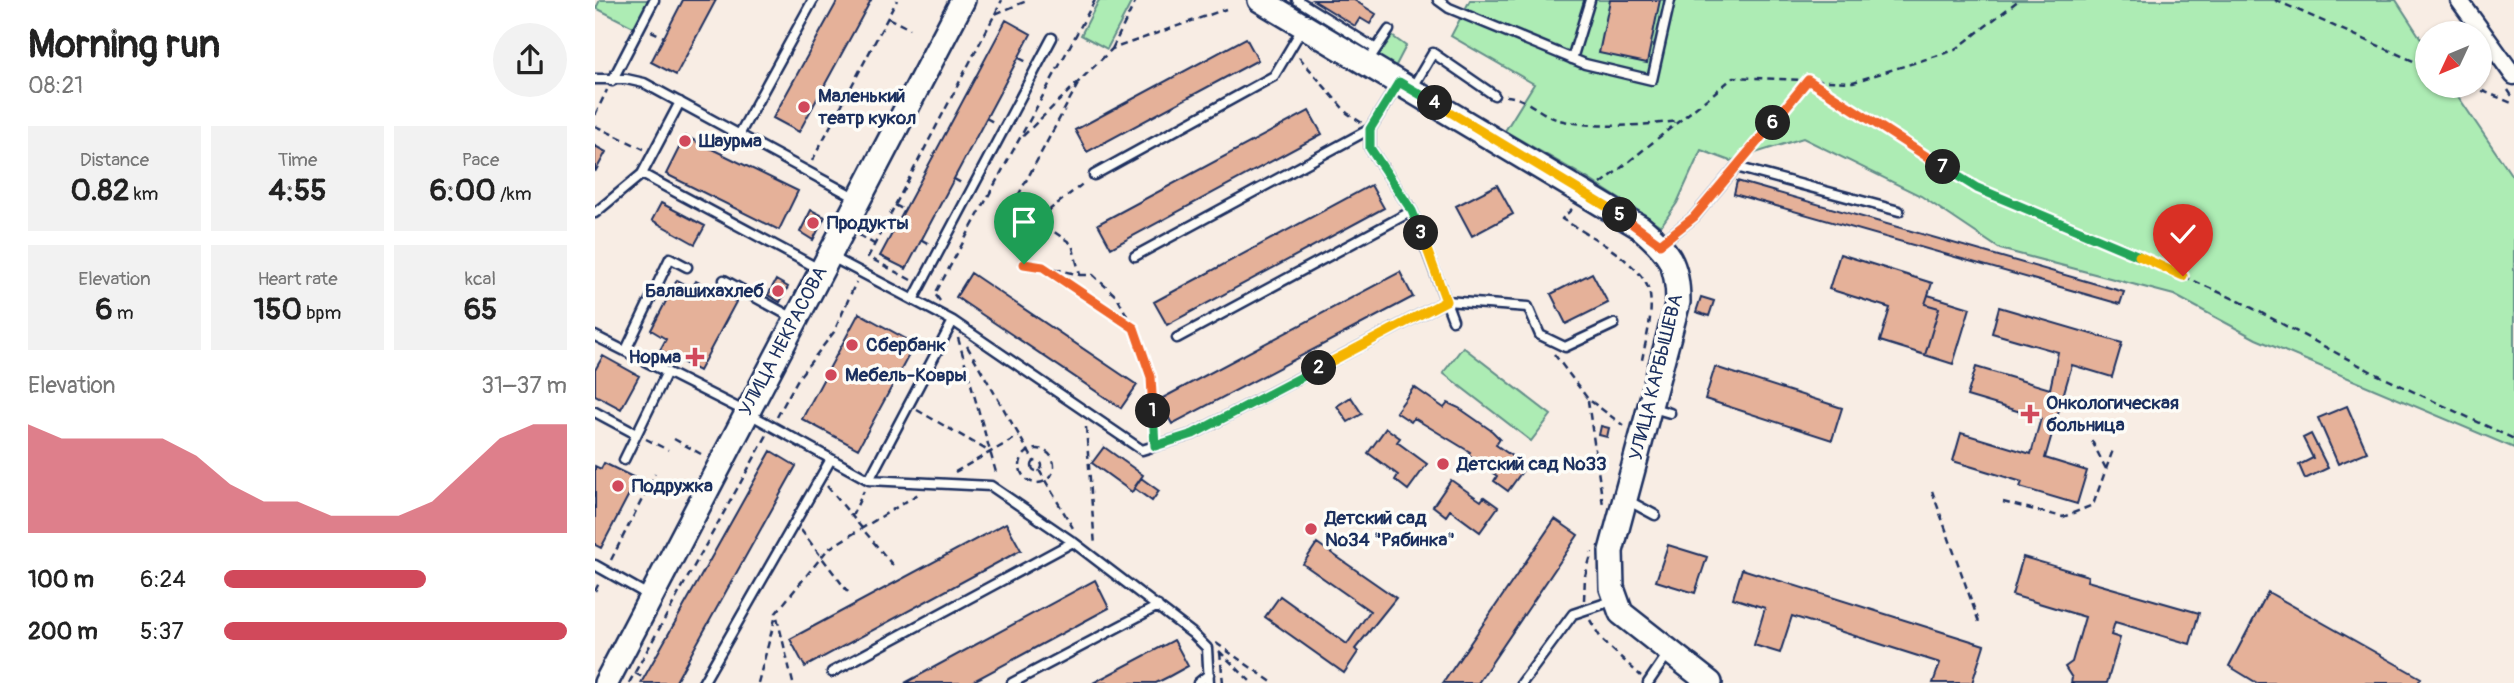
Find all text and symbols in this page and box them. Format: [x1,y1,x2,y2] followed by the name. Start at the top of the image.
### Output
[28,21,220,69] text: Morning run
[2415,21,2492,98] north arrow
[2415,21,2492,98] map controls
[493,23,567,97] button: share
[28,71,83,100] text: 08:21
[818,84,916,130] place label: Маленький театр кукол
[1417,86,1453,120] pin: 4
[1429,90,1440,114] text: 4
[796,99,812,115] marker: Маленький театр кукол
[1755,106,1791,140] pin: 6
[1767,110,1778,134] text: 6
[698,129,762,153] place label: Шаурма
[677,133,693,149] marker: Шаурма
[80,148,149,172] text: Distance
[278,148,317,172] text: Time
[462,148,499,172] text: Pace
[1925,150,1961,184] pin: 7
[1937,154,1948,178] text: 7
[71,172,130,209] text: 0.82
[269,172,326,209] text: 4:55
[429,172,496,209] text: 6:00
[130,182,158,206] text: km
[496,182,532,206] text: /km
[994,192,1054,264] pin
[1602,198,1637,232] pin: 5
[1614,202,1625,226] text: 5
[1005,203,1043,241] icon: arrive
[2153,204,2213,276] pin
[827,211,909,235] place label: Продукты
[805,215,821,231] marker: Продукты
[2164,215,2202,253] icon: check
[1403,216,1439,250] pin: 3
[1415,220,1426,244] text: 3
[734,262,832,420] street label: УЛИЦА НЕКРАСОВА
[78,267,151,291] text: Elevation
[257,267,338,291] text: Heart rate
[465,267,496,291] text: kcal
[645,279,764,303] place label: Балашихахлеб
[770,283,786,299] marker: Балашихахлеб
[95,291,113,328] text: 6
[254,291,302,328] text: 150
[464,291,497,328] text: 65
[1624,291,1688,463] street label: УЛИЦА КАРБЫШЕВА
[113,301,134,325] text: m
[302,301,341,325] text: bpm
[866,333,946,357] place label: Сбербанк
[844,337,860,353] marker: Сбербанк
[628,345,681,369] place label: Норма
[687,349,703,365] marker: Норма
[1301,350,1337,386] pin: 2
[1313,355,1324,379] text: 2
[845,363,967,387] place label: Мебель-Ковры
[823,367,839,383] marker: Мебель-Ковры
[28,371,116,400] text: Elevation
[481,371,567,400] text: 31–37 m
[2046,391,2179,437] place label: Онкологическая больница
[1135,394,1171,428] pin: 1
[1149,398,1156,422] text: 1
[2020,404,2040,424] marker: Онкологическая больница
[1456,452,1607,476] place label: Детский сад №33
[1435,456,1451,472] marker: Детский сад №33
[632,474,713,498] place label: Подружка
[610,478,626,494] marker: Подружка
[1324,506,1455,552] place label: Детский сад №34 "Рябинка"
[1303,521,1319,537] marker: Детский сад №34 "Рябинка"
[28,565,94,594] text: 100 m
[140,565,186,594] text: 6:24
[28,617,98,646] text: 200 m
[140,617,184,646] text: 5:37

